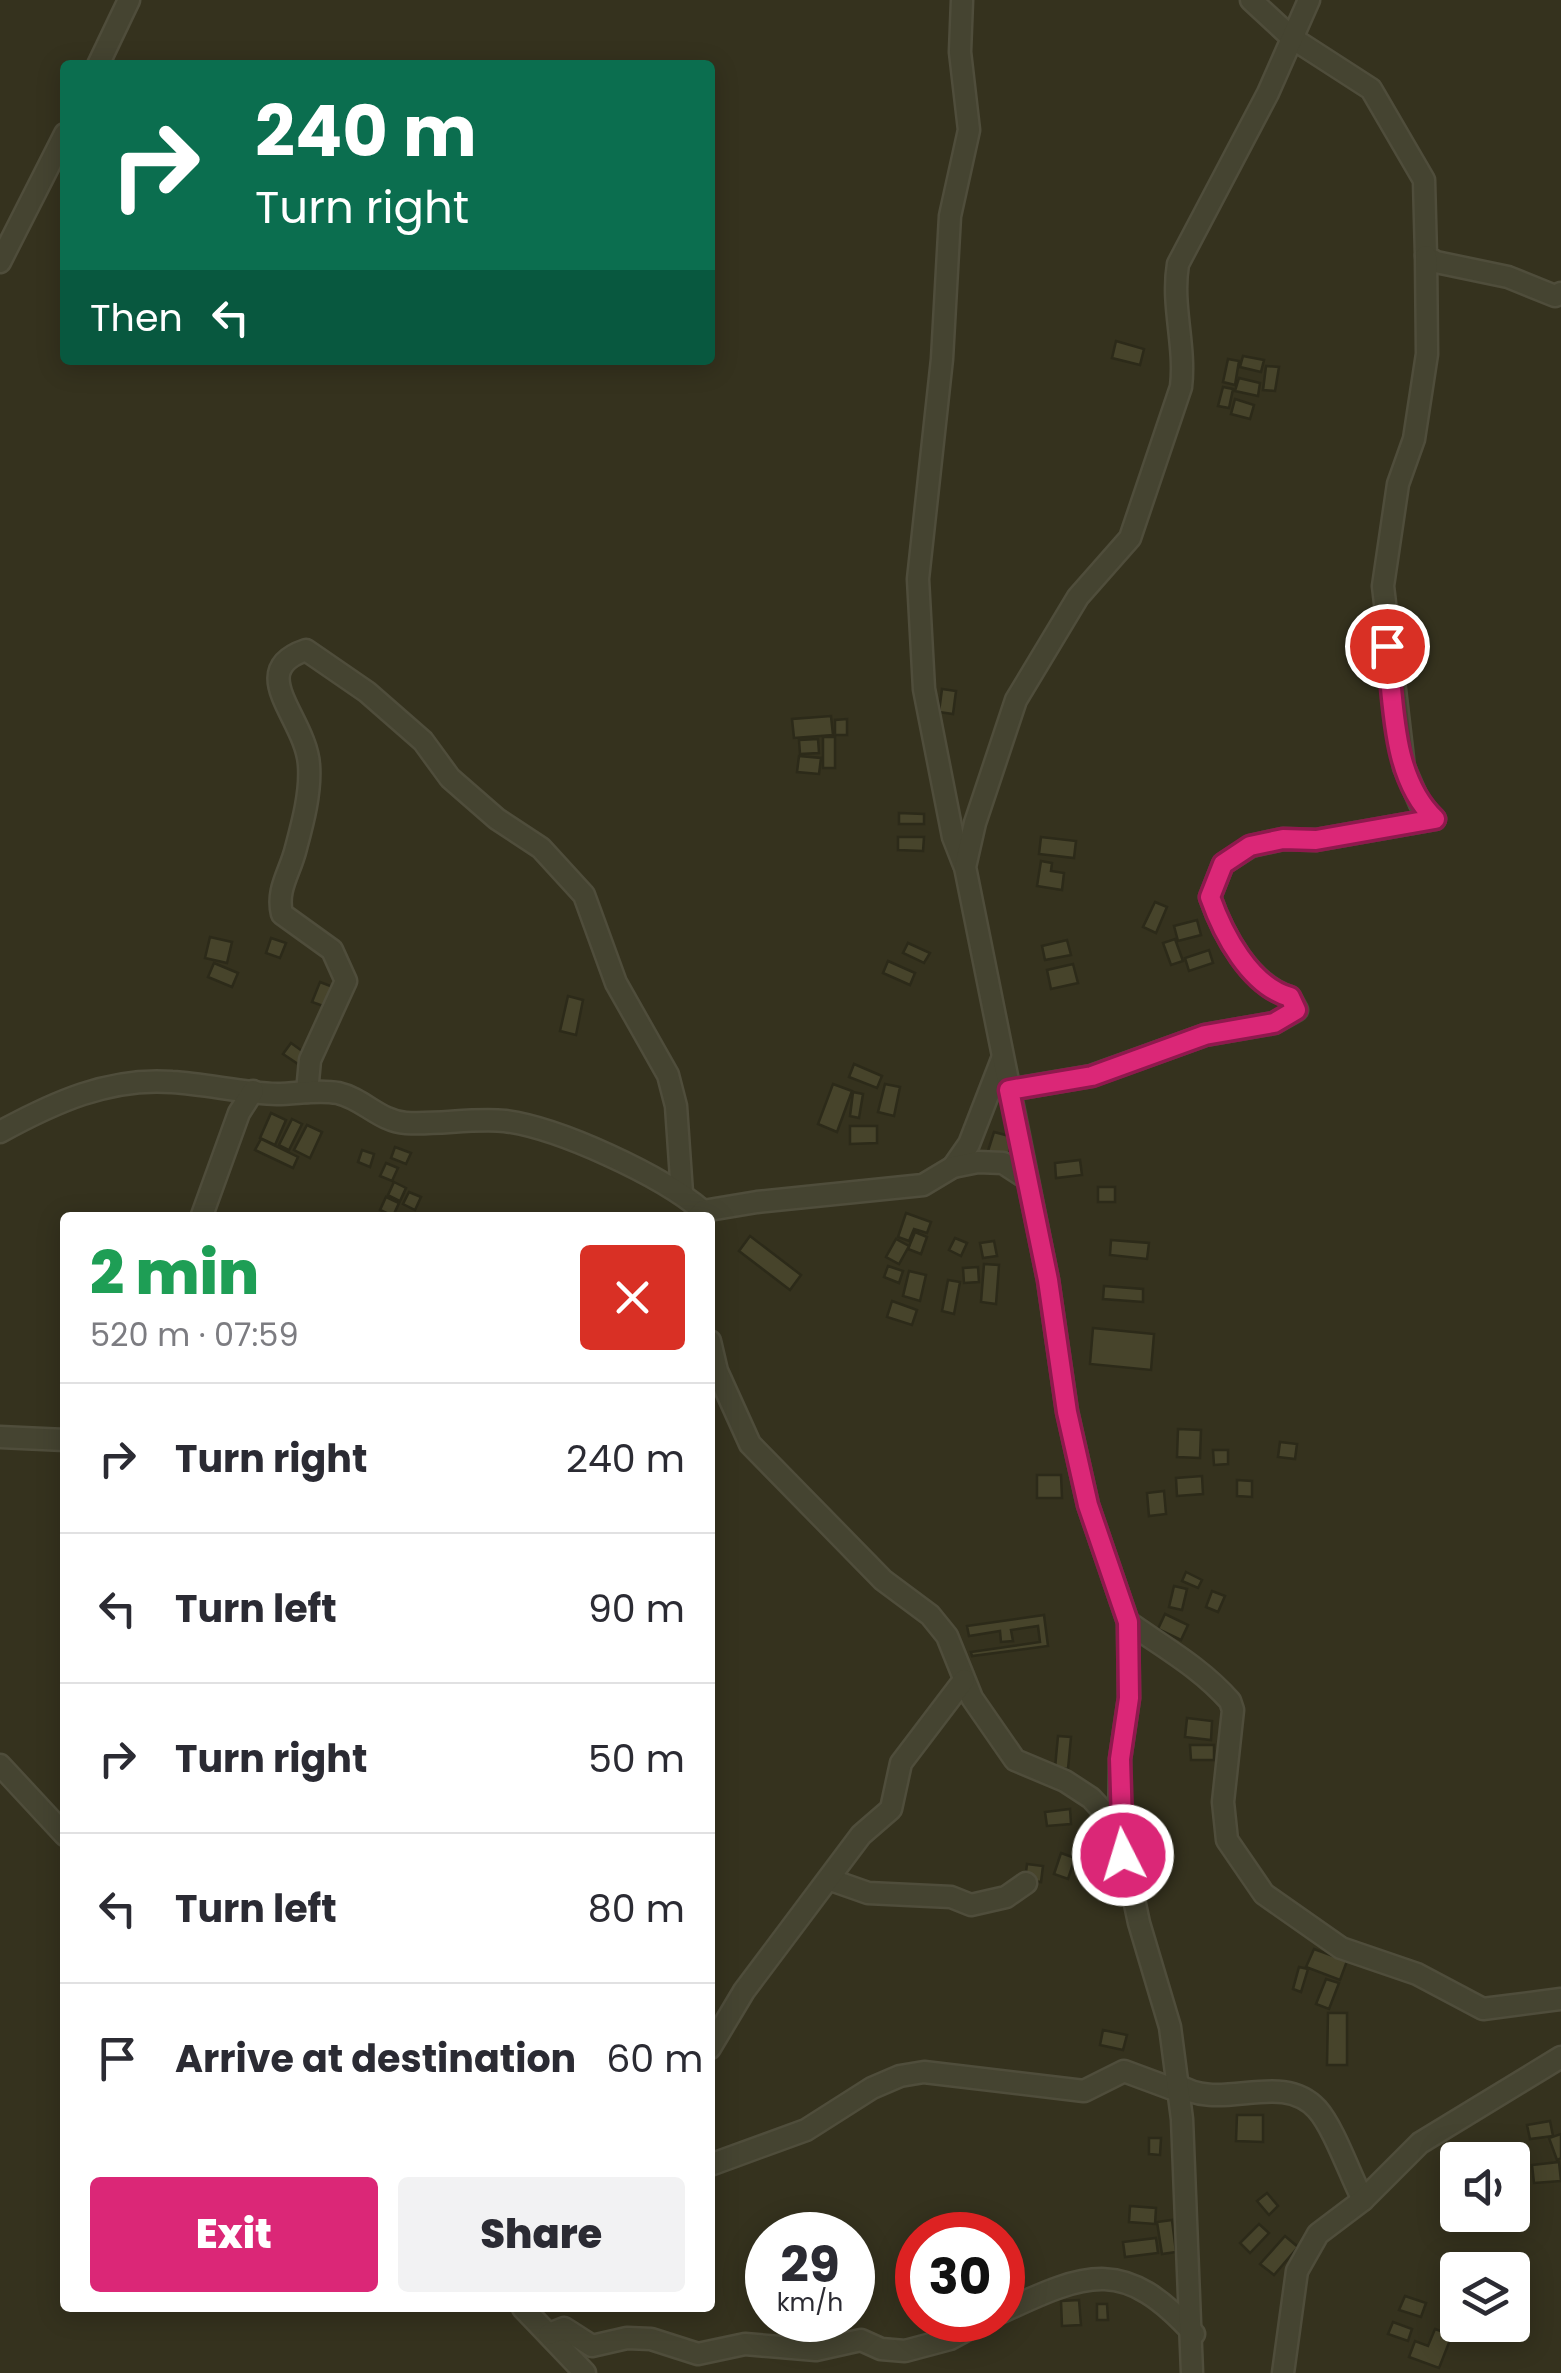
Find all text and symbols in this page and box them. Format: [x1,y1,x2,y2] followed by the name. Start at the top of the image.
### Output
[255,82,477,181] text: 240 m
[90,100,220,230] icon: right
[255,176,469,239] text: Turn right
[203,290,258,345] icon: left
[90,291,183,344] text: Then
[1345,604,1430,689] pin
[1360,619,1415,674] icon: arrive
[90,1231,259,1315] text: 2 min
[580,1245,685,1350] button: close
[90,1312,299,1357] text: 520 m · 07:59
[90,1431,145,1486] icon: right
[175,1432,367,1485] text: Turn right
[566,1432,685,1485] text: 240 m
[90,1581,145,1636] icon: left
[175,1582,337,1635] text: Turn left
[588,1582,685,1635] text: 90 m
[90,1731,145,1786] icon: right
[175,1732,367,1785] text: Turn right
[588,1732,685,1785] text: 50 m
[1071,1803,1175,1907] position arrow
[90,1881,145,1936] icon: left
[175,1882,337,1935] text: Turn left
[588,1882,685,1935] text: 80 m
[90,2031,145,2086] icon: arrive
[175,2032,576,2085] text: Arrive at destination
[606,2032,704,2085] text: 60 m
[1440,2142,1530,2342] map controls
[1440,2142,1530,2232] button: sound
[90,2177,378,2292] button: Exit
[398,2177,685,2292] button: Share
[895,2212,1025,2342] speed limit sign: 30
[780,2229,840,2300] text: 29
[1440,2252,1530,2342] button: layers
[777,2285,843,2320] text: km/h

